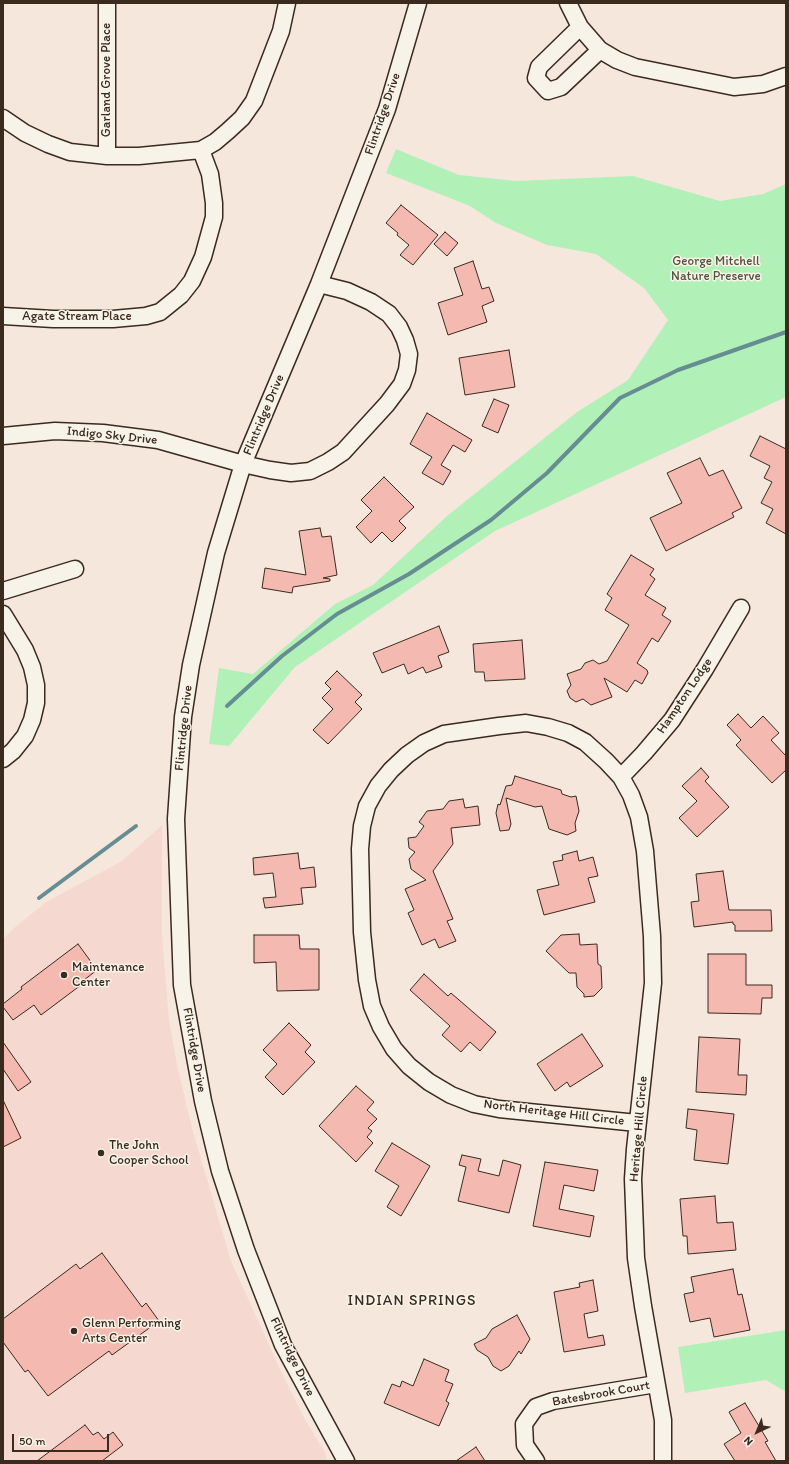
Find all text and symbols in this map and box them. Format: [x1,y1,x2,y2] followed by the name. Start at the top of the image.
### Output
[99,23,115,137] street label: Garland Grove Place
[362,71,404,157] street label: Flintridge Drive
[671,254,761,285] park label: George Mitchell Nature Preserve
[22,309,132,325] street label: Agate Stream Place
[240,372,288,458] street label: Flintridge Drive
[66,423,158,449] street label: Indigo Sky Drive
[654,655,716,737] street label: Hampton Lodge
[172,684,196,772] street label: Flintridge Drive
[72,960,144,991] place label: Maintenance Center
[59,970,69,980] marker: Maintenance Center
[179,1006,209,1094] street label: Flintridge Drive
[627,1075,651,1183] street label: Heritage Hill Circle
[483,1097,625,1129] street label: North Heritage Hill Circle
[109,1138,189,1169] place label: The John Cooper School
[96,1148,106,1158] marker: The John Cooper School
[349,1292,475,1310] district label: INDIAN SPRINGS
[266,1315,318,1399] street label: Flintridge Drive
[82,1316,181,1347] place label: Glenn Performing Arts Center
[69,1326,79,1336] marker: Glenn Performing Arts Center
[551,1378,651,1410] street label: Batesbrook Court
[737,1412,777,1452] north arrow
[14,1426,111,1452] scale bar
[19,1434,45,1448] text: 50 m
[741,1434,756,1448] text: N

